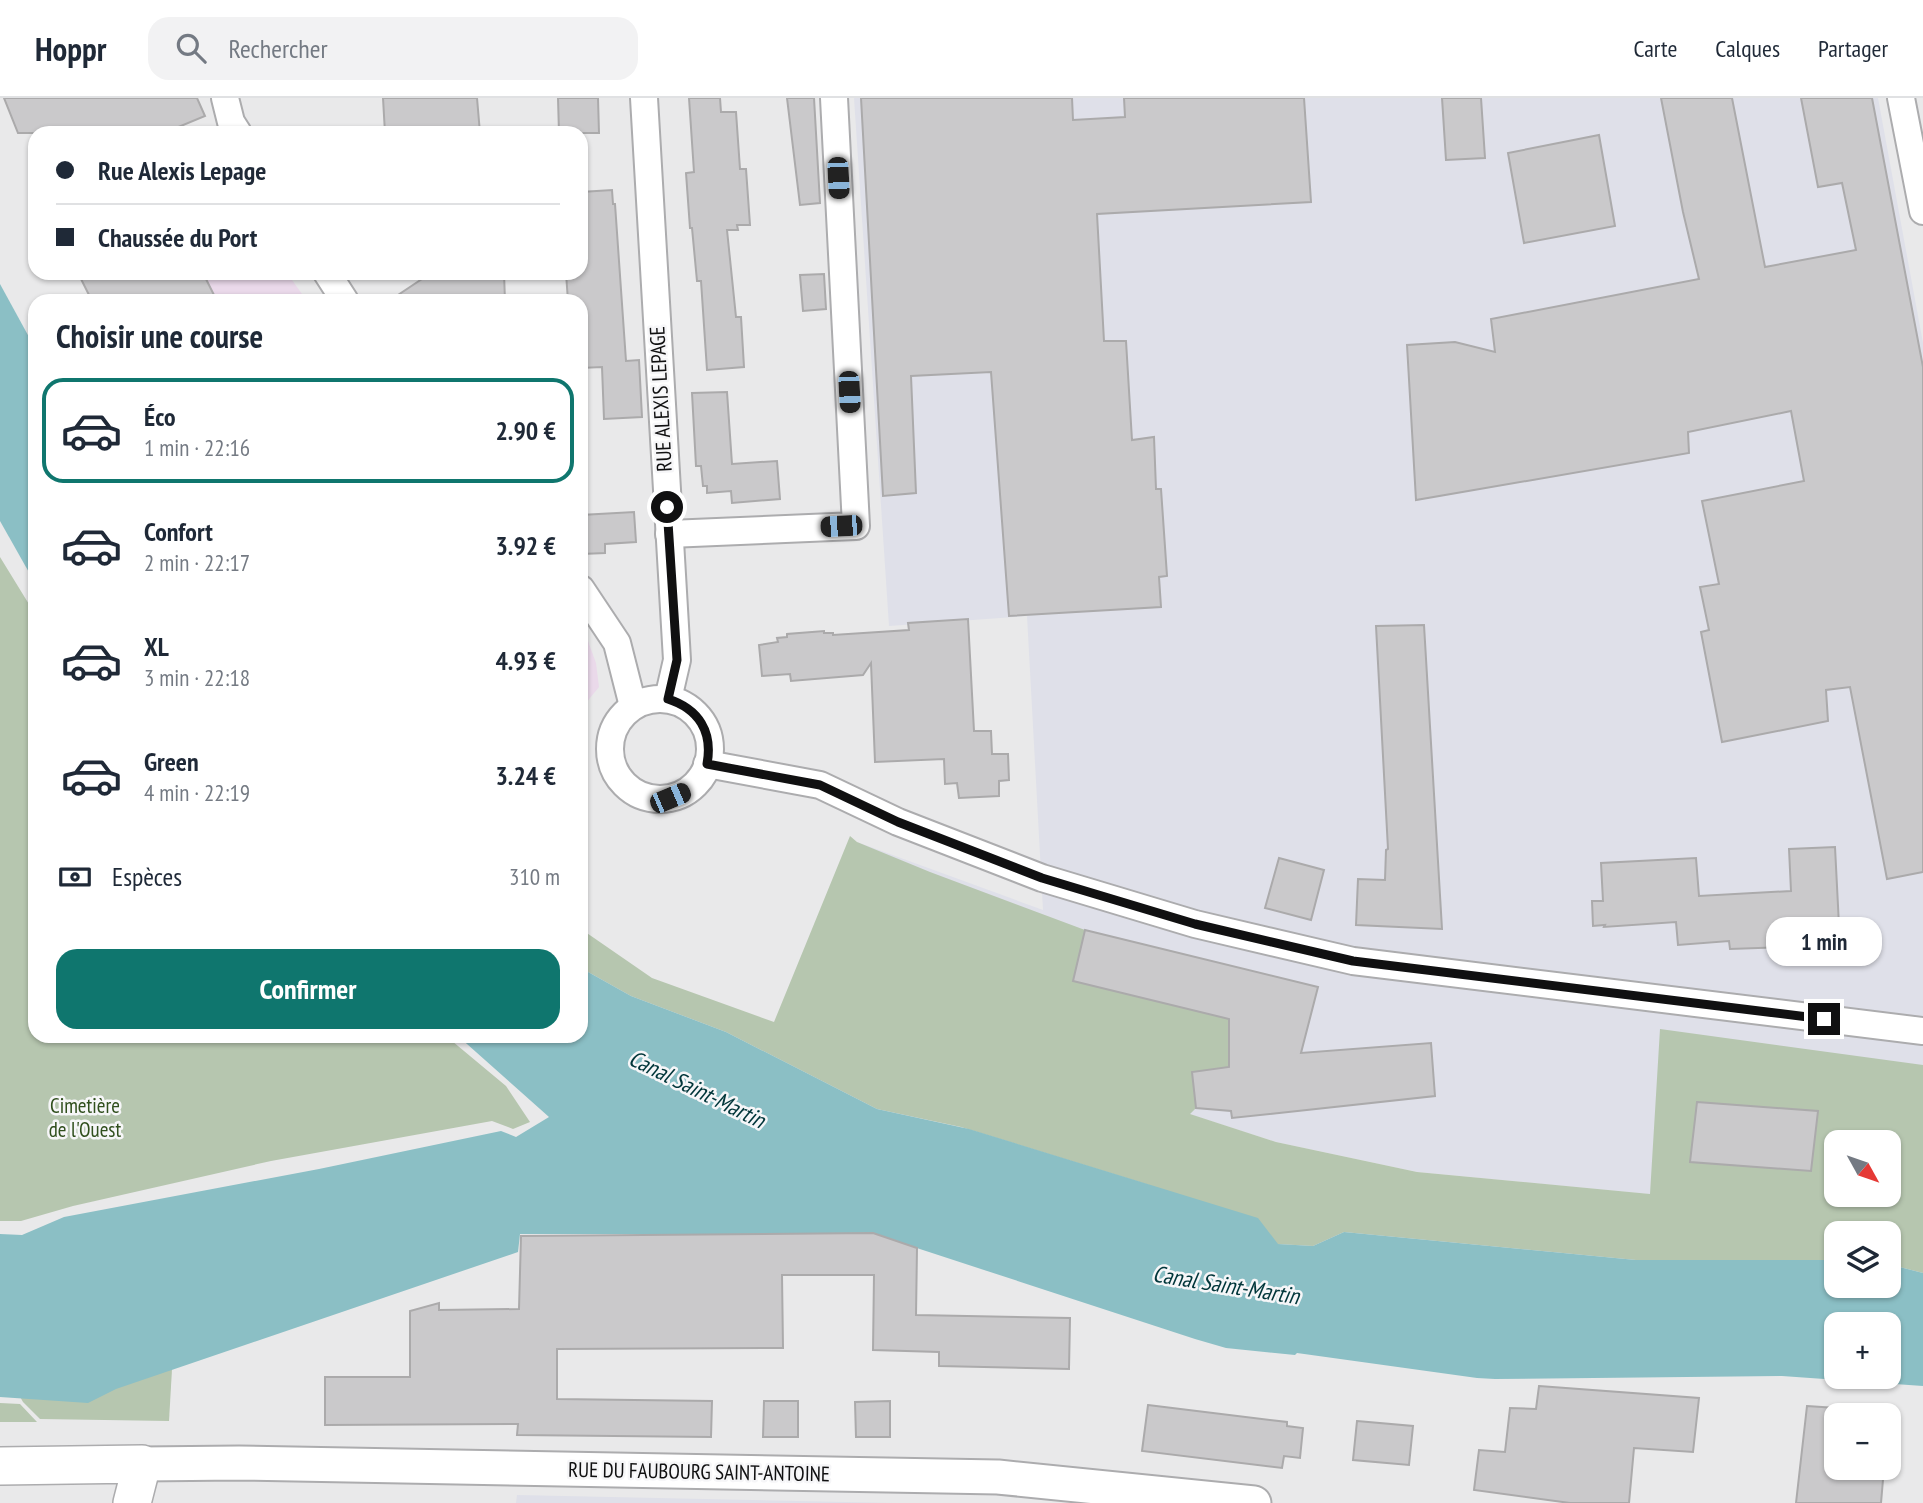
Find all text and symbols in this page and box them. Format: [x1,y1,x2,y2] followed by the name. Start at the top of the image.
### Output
[148,17,638,80] search box
[35,27,106,70] text: Hoppr
[172,29,210,67] icon: search
[228,32,328,65] text: Rechercher
[1634,33,1677,64] text: Carte
[1715,33,1780,64] text: Calques
[1818,33,1888,64] text: Partager
[98,154,266,187] text: Rue Alexis Lepage
[827,156,850,200] car
[98,221,257,254] text: Chaussée du Port
[56,315,263,357] text: Choisir une course
[643,326,678,472] street label: RUE ALEXIS LEPAGE
[838,370,861,414] car
[60,399,123,462] icon: car
[144,400,176,433] text: Éco
[495,414,556,447] text: 2.90 €
[144,433,250,462] text: 1 min · 22:16
[651,491,683,523] route start
[60,514,123,577] icon: car
[820,514,863,538] car
[144,515,213,548] text: Confort
[495,529,556,562] text: 3.92 €
[144,548,250,577] text: 2 min · 22:17
[60,629,123,692] icon: car
[144,630,169,663] text: XL
[495,644,556,677] text: 4.93 €
[144,663,250,692] text: 3 min · 22:18
[60,744,123,807] icon: car
[144,745,199,778] text: Green
[495,759,556,792] text: 3.24 €
[144,778,250,807] text: 4 min · 22:19
[647,780,694,816] car
[56,858,94,896] icon: cash
[112,860,182,893] text: Espèces
[509,862,560,891] text: 310 m
[1766,918,1882,967] callout: 1 min
[1801,927,1847,956] text: 1 min
[56,949,560,1029] button: Confirmer
[1808,1003,1840,1035] route end
[624,1043,772,1135] water label: Canal Saint-Martin
[49,1092,121,1143] park label: Cimetière de l'Ouest
[1824,1130,1900,1208] north arrow
[1824,1130,1901,1480] map controls
[1824,1221,1901,1298] button: layers
[1151,1259,1303,1311] water label: Canal Saint-Martin
[1824,1312,1901,1389] button: +
[1824,1403,1901,1480] button: −
[568,1456,830,1487] street label: RUE DU FAUBOURG SAINT-ANTOINE

